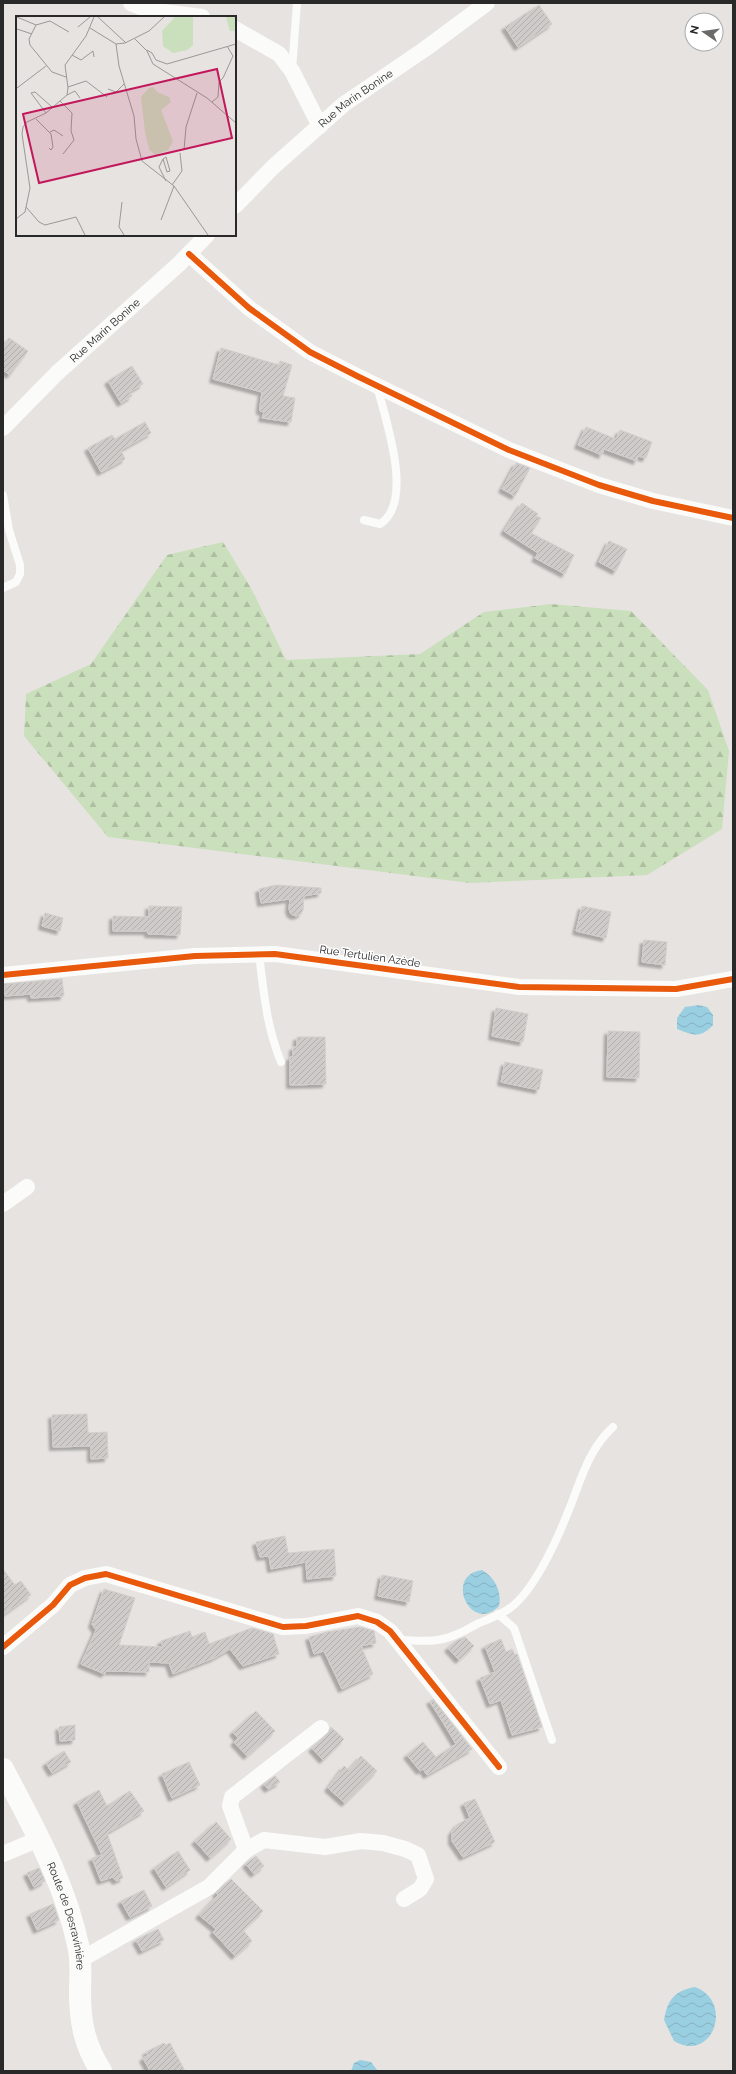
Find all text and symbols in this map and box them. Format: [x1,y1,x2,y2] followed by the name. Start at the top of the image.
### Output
[684,12,724,52] north arrow
[16,16,236,236] inset map
[687,24,702,35] text: N
[316,66,396,131] street label: Rue Marin Bonine
[67,296,143,365] street label: Rue Marin Bonine
[319,943,422,970] street label: Rue Tertulien Azède
[44,1860,87,1971] street label: Route de Desravinière

